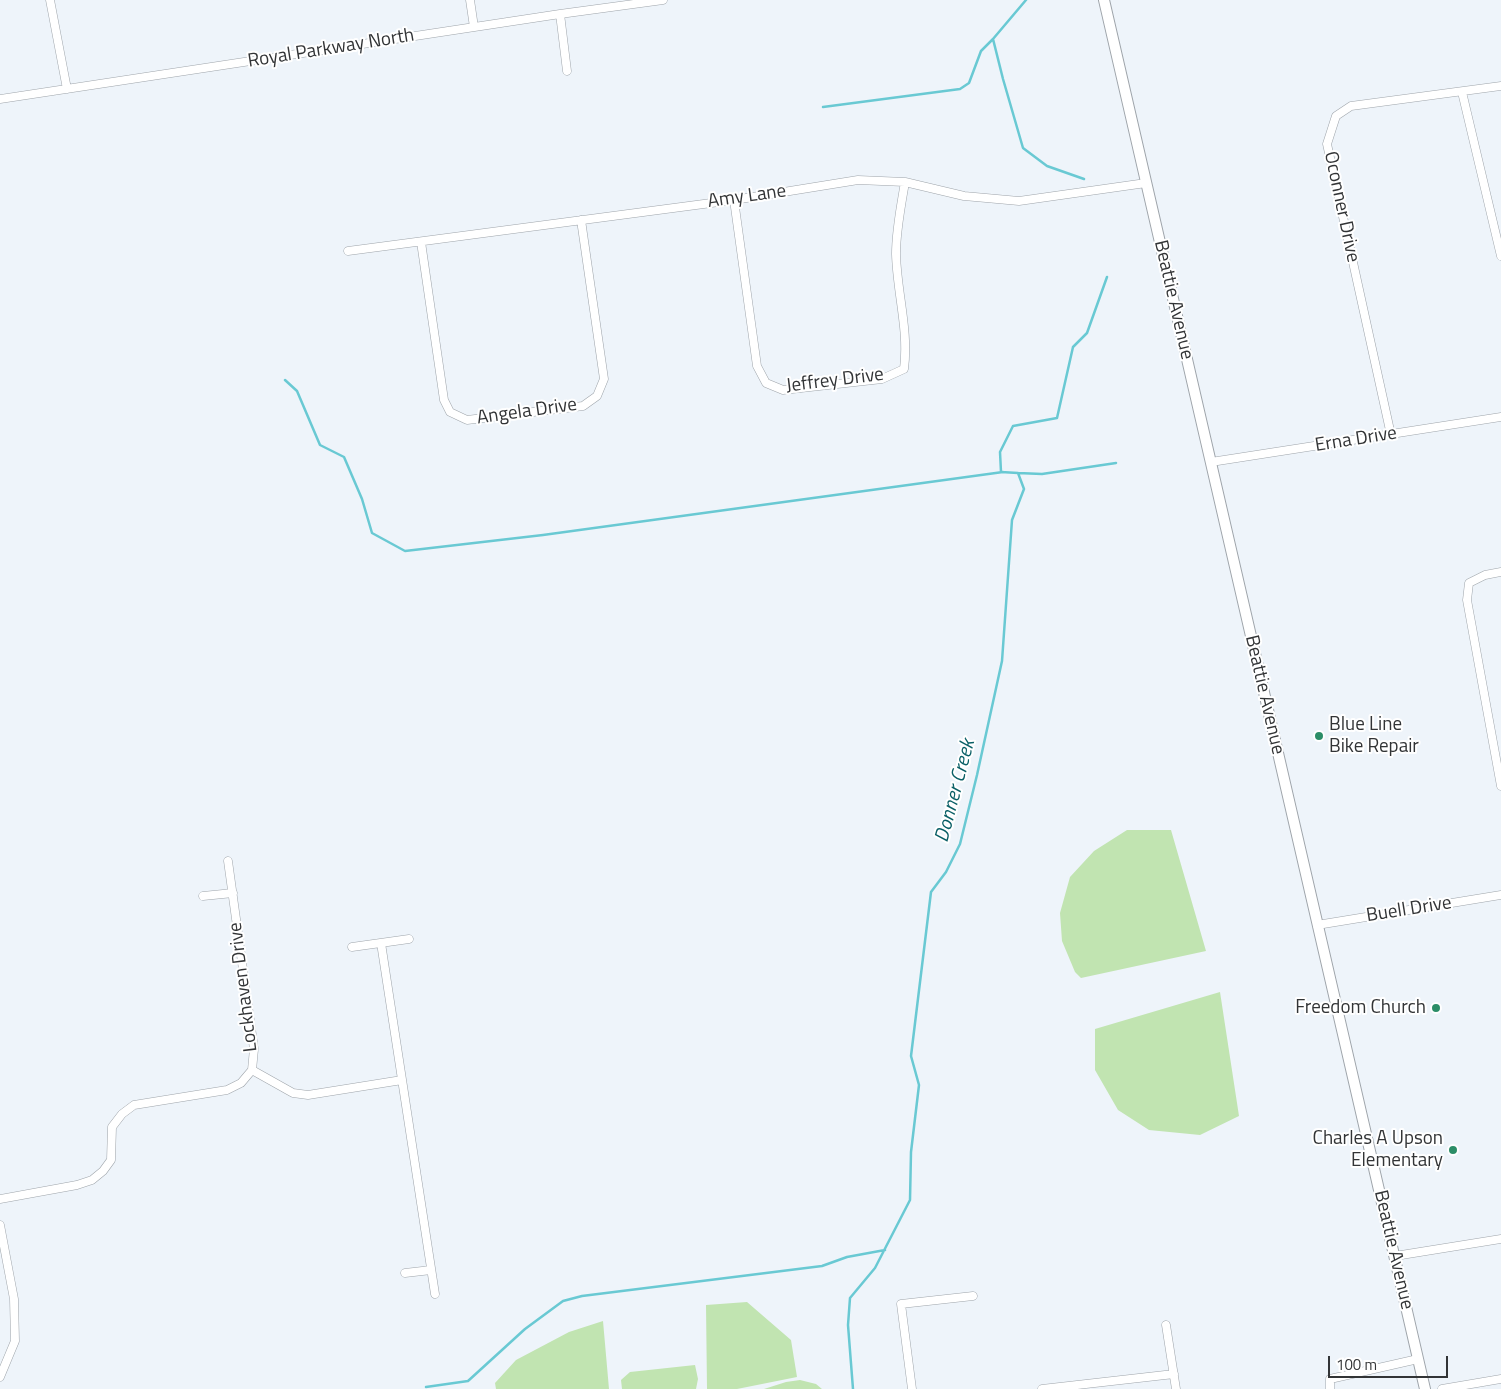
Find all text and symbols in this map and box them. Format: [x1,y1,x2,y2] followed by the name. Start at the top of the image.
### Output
[246,25,416,73] street label: Royal Parkway North
[1318,149,1364,265] street label: Oconner Drive
[706,180,788,214] street label: Amy Lane
[1148,238,1198,362] street label: Beattie Avenue
[785,364,885,398] street label: Jeffrey Drive
[476,394,578,430] street label: Angela Drive
[1313,422,1399,458] street label: Erna Drive
[1239,633,1289,757] street label: Beattie Avenue
[1329,714,1419,758] place label: Blue Line Bike Repair
[1313,730,1325,742] marker: Blue Line Bike Repair
[931,737,981,845] water label: Donner Creek
[1365,892,1453,928] street label: Buell Drive
[225,921,263,1053] street label: Lockhaven Drive
[1295,997,1426,1019] place label: Freedom Church
[1430,1002,1442,1014] marker: Freedom Church
[1313,1128,1443,1172] place label: Charles A Upson Elementary
[1447,1144,1459,1156] marker: Charles A Upson Elementary
[1368,1188,1418,1312] street label: Beattie Avenue
[1331,1346,1451,1378] scale bar
[1336,1353,1377,1376] text: 100 m

